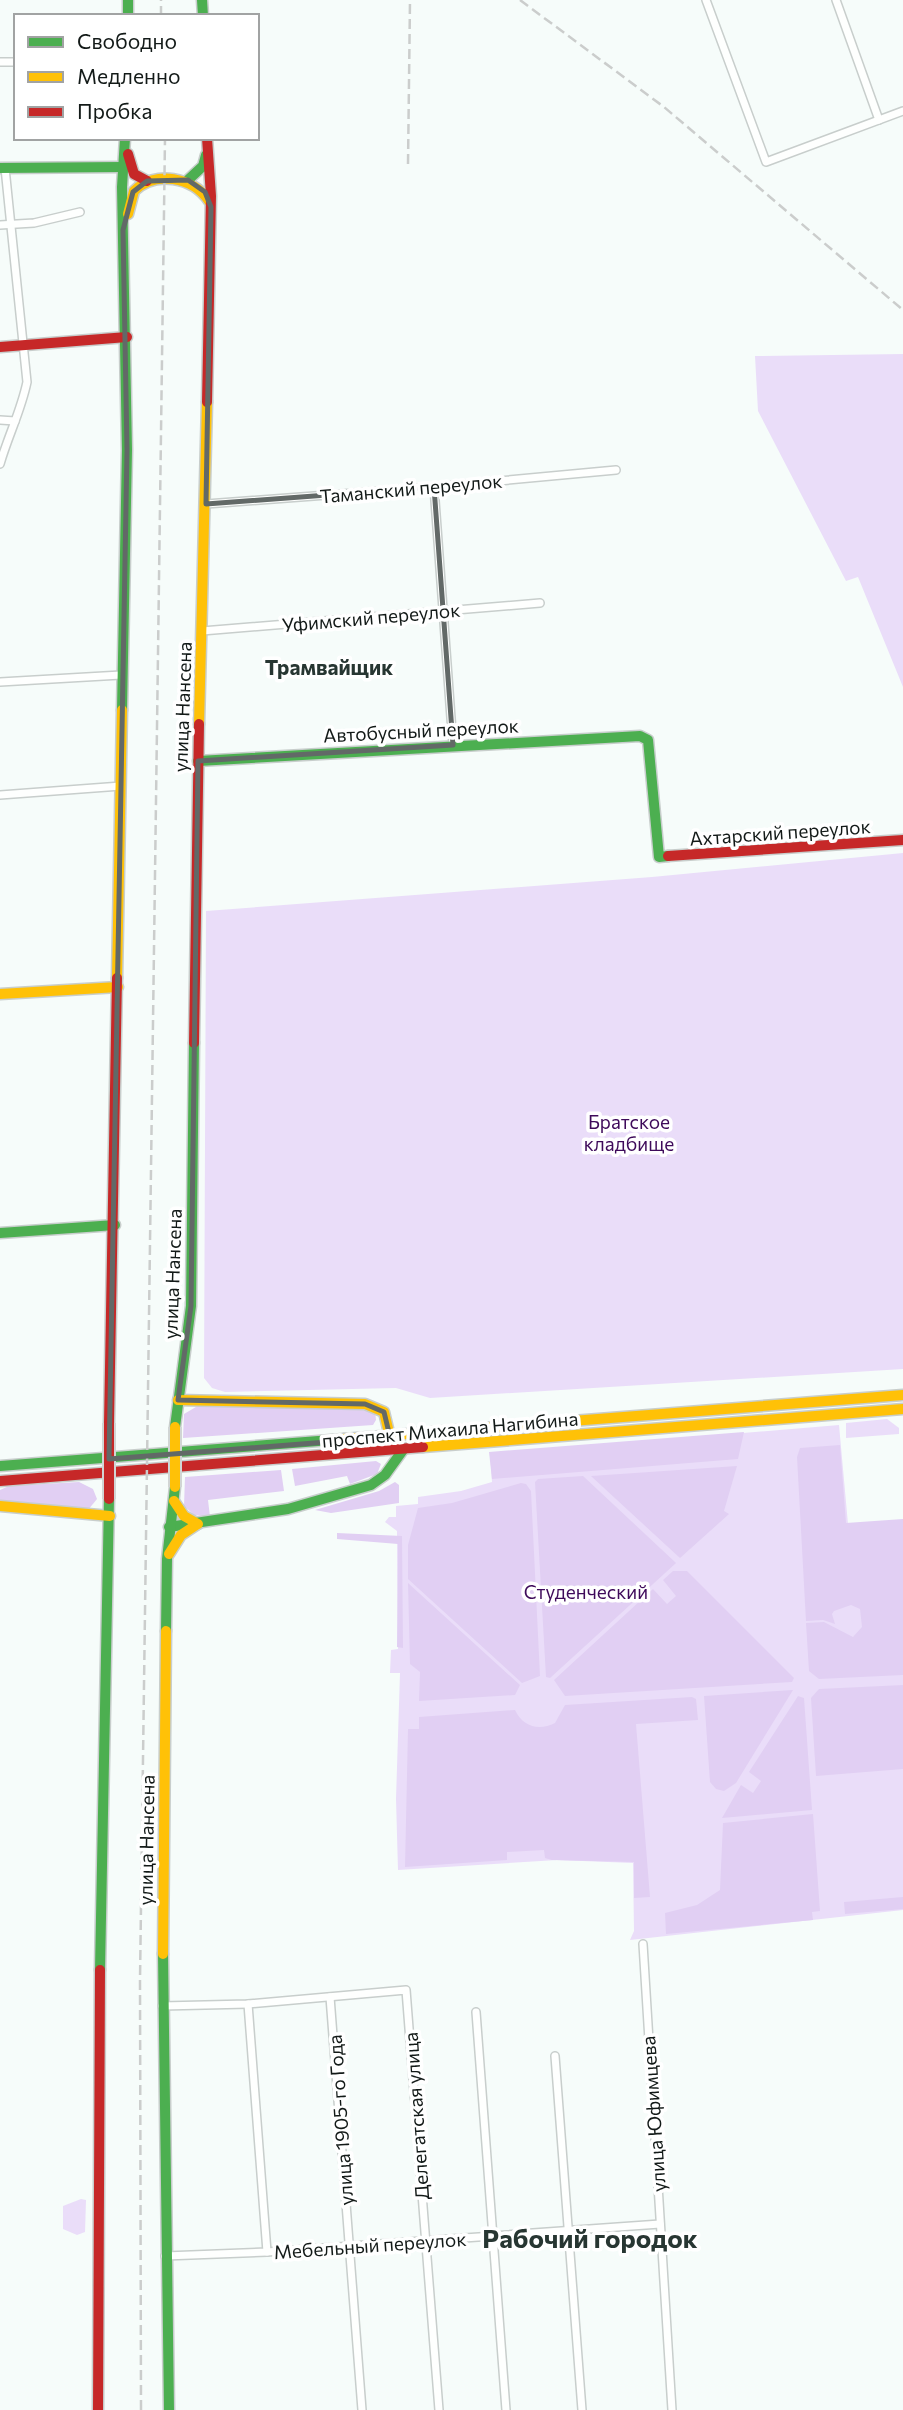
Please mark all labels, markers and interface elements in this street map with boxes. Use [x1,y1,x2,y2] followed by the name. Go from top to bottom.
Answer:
[14,14,259,140] legend
[77,28,177,53] text: Свободно
[77,63,181,88] text: Медленно
[77,98,152,123] text: Пробка
[319,469,503,507] street label: Таманский переулок
[281,598,461,636] street label: Уфимский переулок
[168,641,196,773] street label: улица Нансена
[265,654,393,679] district label: Трамвайщик
[323,713,519,747] street label: Автобусный переулок
[689,814,871,850] street label: Ахтарский переулок
[584,1110,674,1155] park label: Братское кладбище
[158,1208,186,1340] street label: улица Нансена
[321,1406,579,1452] street label: проспект Михаила Нагибина
[524,1580,648,1603] park label: Студенческий
[133,1774,159,1906] street label: улица Нансена
[399,2031,433,2201] street label: Делегатская улица
[323,2034,357,2206] street label: улица 1905-го Года
[636,2035,670,2193] street label: улица Юфимцева
[482,2222,698,2253] district label: Рабочий городок
[273,2227,467,2263] street label: Мебельный переулок

